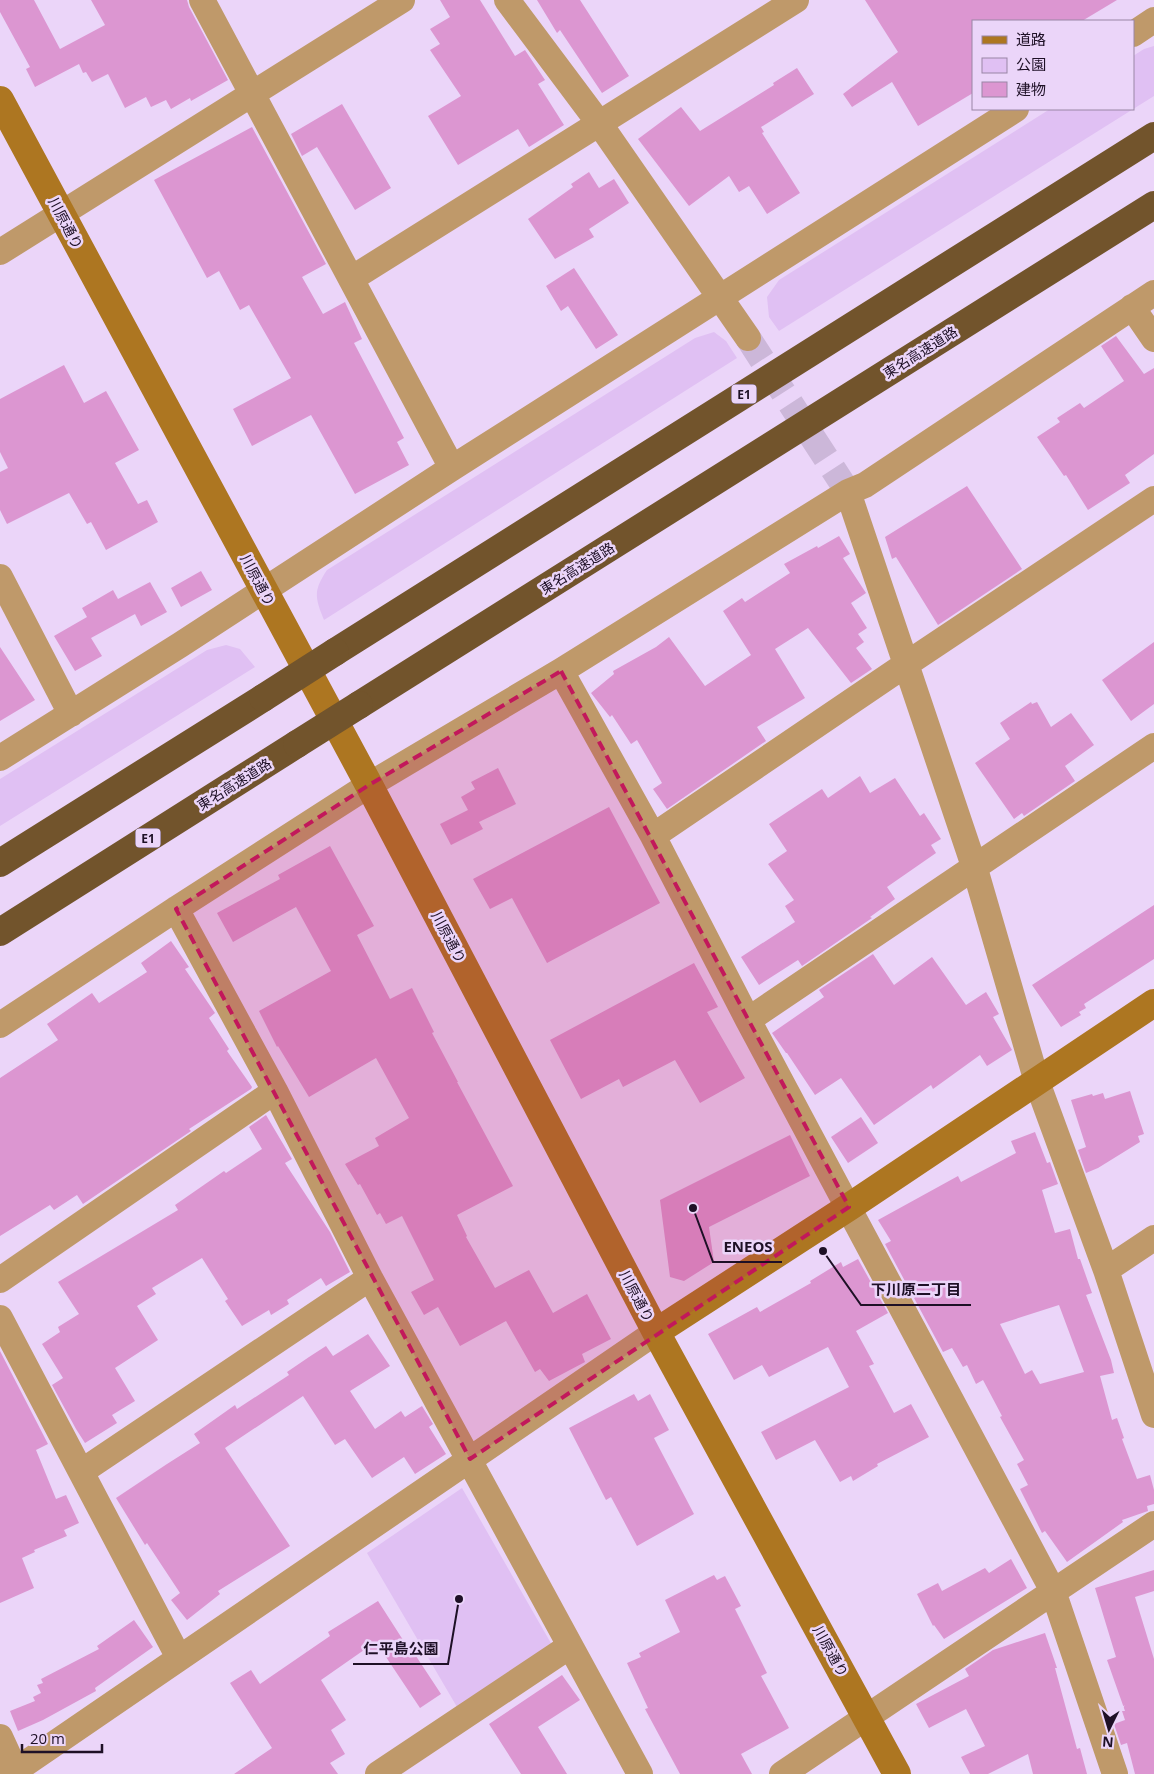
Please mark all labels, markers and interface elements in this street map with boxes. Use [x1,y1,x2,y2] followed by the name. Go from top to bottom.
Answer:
[972,20,1134,110] legend
[1016,29,1046,49] text: 道路
[1016,54,1046,74] text: 公園
[1016,79,1046,99] text: 建物
[44,194,88,252] street label: 川原通り
[879,322,961,382] street label: 東名高速道路
[732,384,756,404] road number: E1
[536,538,618,598] street label: 東名高速道路
[236,551,280,609] street label: 川原通り
[193,754,275,814] street label: 東名高速道路
[136,828,160,848] road number: E1
[427,908,471,966] street label: 川原通り
[713,1232,782,1262] callout: ENEOS
[723,1236,773,1256] text: ENEOS
[615,1267,659,1325] street label: 川原通り
[861,1275,971,1305] callout: 下川原二丁目
[871,1279,961,1299] text: 下川原二丁目
[809,1622,853,1680] street label: 川原通り
[353,1634,448,1664] callout: 仁平島公園
[363,1638,439,1658] text: 仁平島公園
[1084,1704,1134,1754] north arrow
[22,1722,102,1754] scale bar
[30,1728,65,1748] text: 20 m
[1101,1732,1114,1752] text: N

